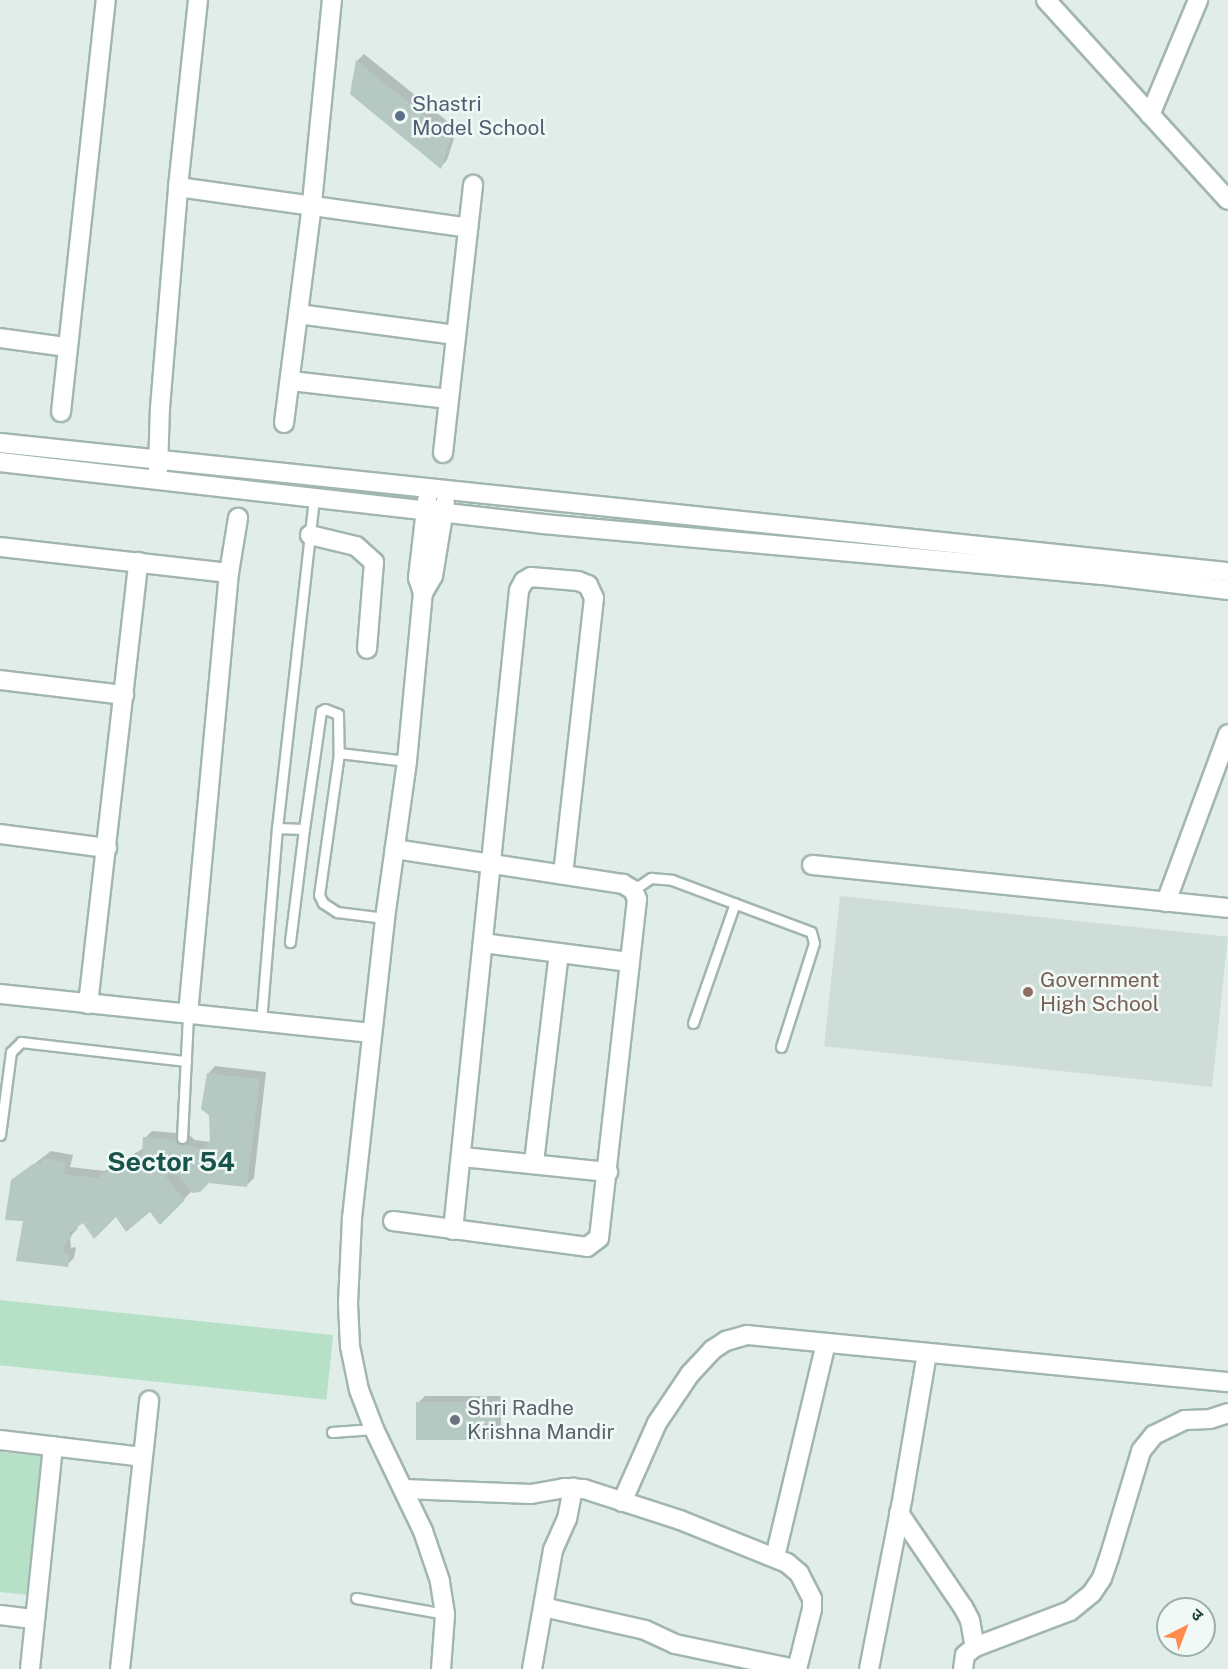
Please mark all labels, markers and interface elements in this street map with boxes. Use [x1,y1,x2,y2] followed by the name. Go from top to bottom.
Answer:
[412,91,546,141] place label: Shastri Model School
[393,109,407,123] marker: Shastri Model School
[1040,967,1160,1017] place label: Government High School
[1021,985,1035,999] marker: Government High School
[107,1146,235,1178] district label: Sector 54
[467,1395,615,1445] place label: Shri Radhe Krishna Mandir
[448,1413,462,1427] marker: Shri Radhe Krishna Mandir
[1156,1597,1216,1657] north arrow
[1187,1605,1207,1625] text: उ

